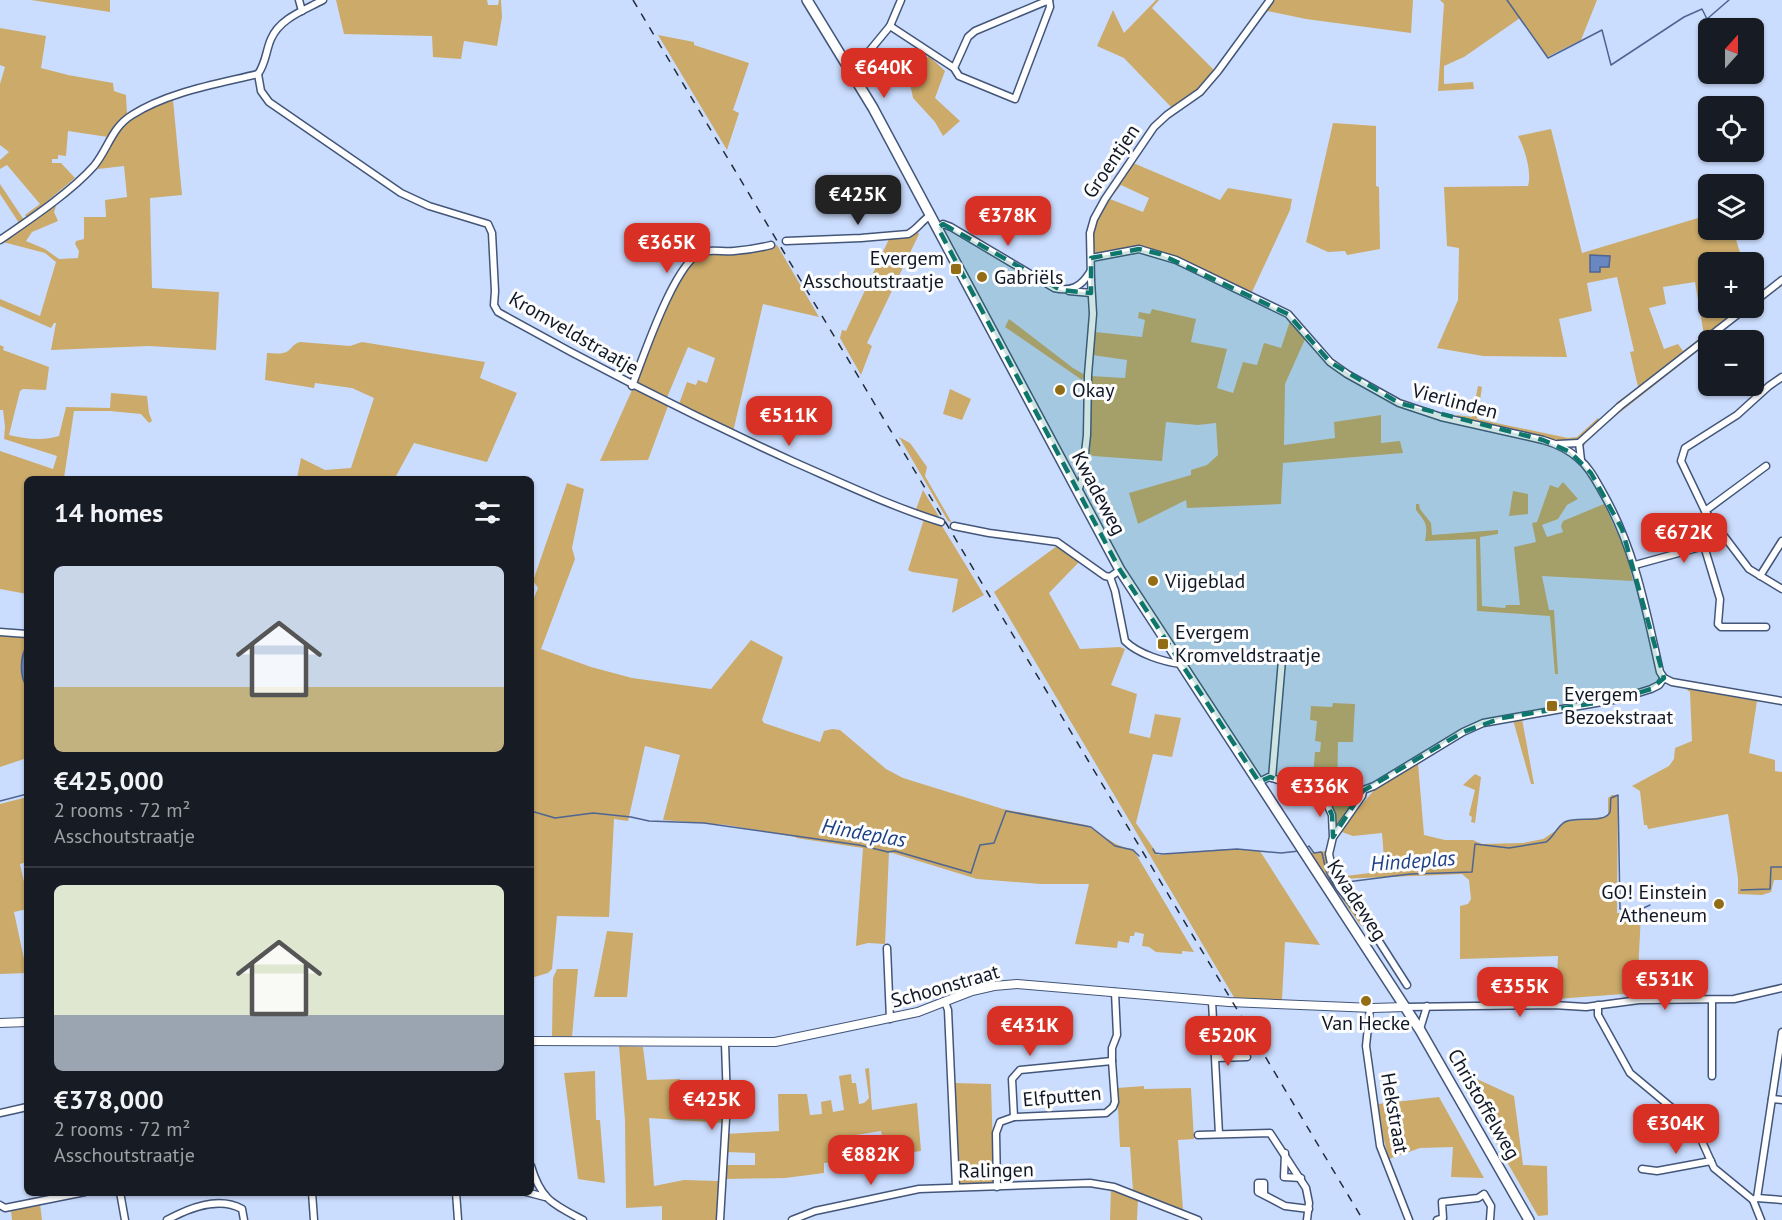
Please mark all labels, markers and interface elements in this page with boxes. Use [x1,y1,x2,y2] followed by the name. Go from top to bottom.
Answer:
[1698,18,1764,84] north arrow
[1698,18,1764,396] map controls
[842,48,926,99] pin: €640K
[855,54,913,80] text: €640K
[1698,96,1764,162] button: locate
[1077,119,1145,203] street label: Groentjen
[1698,174,1764,240] button: layers
[816,175,900,226] pin: €425K
[829,181,887,207] text: €425K
[966,196,1050,247] pin: €378K
[979,202,1037,228] text: €378K
[625,223,709,274] pin: €365K
[638,229,696,255] text: €365K
[803,245,944,294] place label: Evergem Asschoutstraatje
[1698,252,1764,318] button: +
[949,262,963,276] marker: Evergem Asschoutstraatje
[994,264,1064,290] place label: Gabriëls
[975,270,989,284] marker: Gabriëls
[504,285,644,381] street label: Kromveldstraatje
[1698,330,1764,396] button: −
[1072,377,1115,403] place label: Okay
[1408,377,1501,425] street label: Vierlinden
[1053,383,1067,397] marker: Okay
[747,396,831,447] pin: €511K
[760,402,818,428] text: €511K
[1066,446,1132,540] street label: Kwadeweg
[54,496,163,529] text: 14 homes
[471,496,504,529] icon: filters
[1642,513,1726,564] pin: €672K
[1655,519,1713,545] text: €672K
[1164,568,1245,594] place label: Vijgeblad
[1146,574,1160,588] marker: Vijgeblad
[225,605,333,713] icon: home
[1175,619,1321,668] place label: Evergem Kromveldstraatje
[1156,637,1170,651] marker: Evergem Kromveldstraatje
[1564,681,1674,730] place label: Evergem Bezoekstraat
[1545,699,1559,713] marker: Evergem Bezoekstraat
[54,764,164,797] text: €425,000
[1278,767,1362,818] pin: €336K
[1291,773,1349,799] text: €336K
[54,797,190,823] text: 2 rooms · 72 m²
[820,812,909,853] water label: Hindeplas
[54,823,195,849] text: Asschoutstraatje
[1370,844,1457,877] water label: Hindeplas
[1321,855,1393,945] street label: Kwadeweg
[1601,879,1707,928] place label: GO! Einstein Atheneum
[1712,897,1726,911] marker: GO! Einstein Atheneum
[225,924,333,1032] icon: home
[888,958,1002,1014] street label: Schoonstraat
[1623,960,1707,1011] pin: €531K
[1636,966,1694,992] text: €531K
[1478,967,1562,1018] pin: €355K
[1491,973,1549,999] text: €355K
[1359,994,1373,1008] marker: Van Hecke
[988,1006,1072,1057] pin: €431K
[1321,1010,1410,1036] place label: Van Hecke
[1001,1012,1059,1038] text: €431K
[1186,1016,1270,1067] pin: €520K
[1199,1022,1257,1048] text: €520K
[1442,1044,1526,1164] street label: Christoffelweg
[1375,1070,1415,1156] street label: Hekstraat
[670,1080,754,1131] pin: €425K
[1022,1080,1102,1112] street label: Elfputten
[54,1083,164,1116] text: €378,000
[683,1086,741,1112] text: €425K
[1634,1104,1718,1155] pin: €304K
[1647,1110,1705,1136] text: €304K
[54,1116,190,1142] text: 2 rooms · 72 m²
[829,1135,913,1186] pin: €882K
[842,1141,900,1167] text: €882K
[54,1142,195,1168] text: Asschoutstraatje
[958,1156,1034,1184] street label: Ralingen

